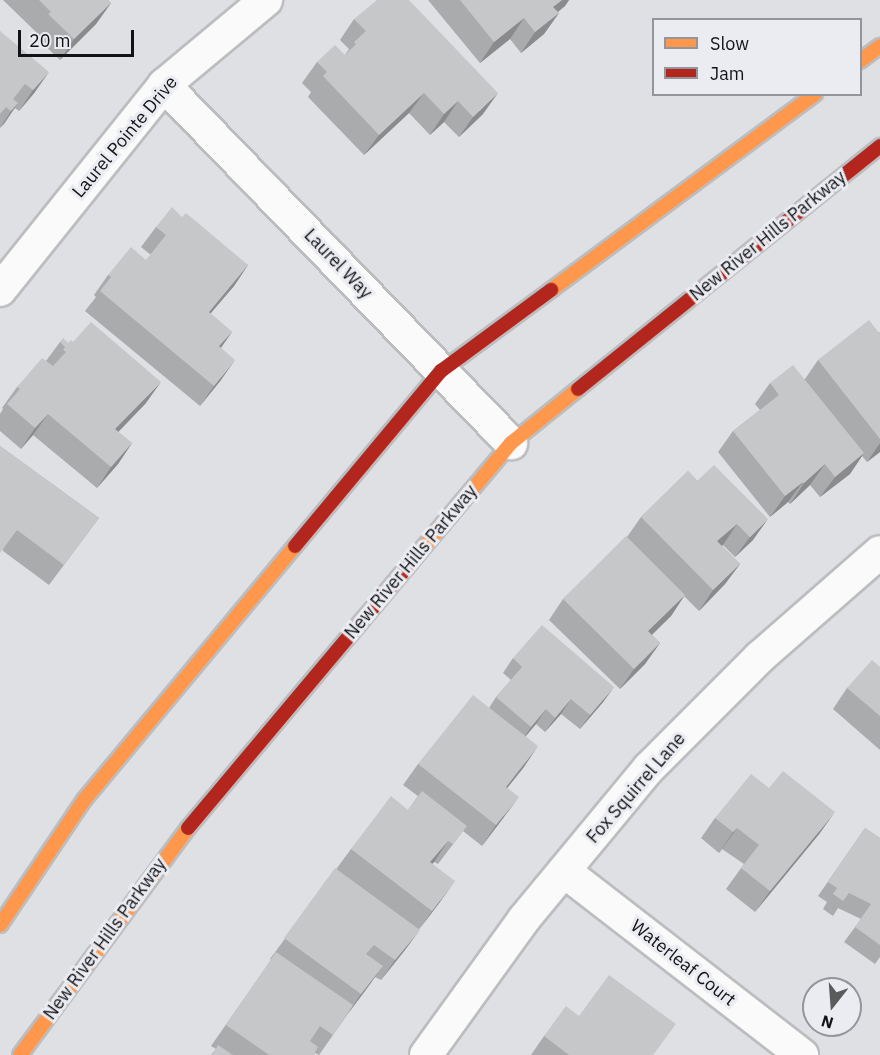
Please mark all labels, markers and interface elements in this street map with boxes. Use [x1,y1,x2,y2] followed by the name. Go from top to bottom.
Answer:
[21,18,136,56] scale bar
[652,18,862,96] legend
[29,29,71,52] text: 20 m
[710,32,749,55] text: Slow
[710,62,745,85] text: Jam
[68,72,182,202] street label: Laurel Pointe Drive
[686,166,850,306] street label: New River Hills Parkway
[299,225,377,303] street label: Laurel Way
[340,481,482,643] street label: New River Hills Parkway
[582,728,690,848] street label: Fox Squirrel Lane
[39,854,171,1024] street label: New River Hills Parkway
[626,915,740,1011] street label: Waterleaf Court
[802,977,862,1037] north arrow
[819,1011,836,1034] text: N

